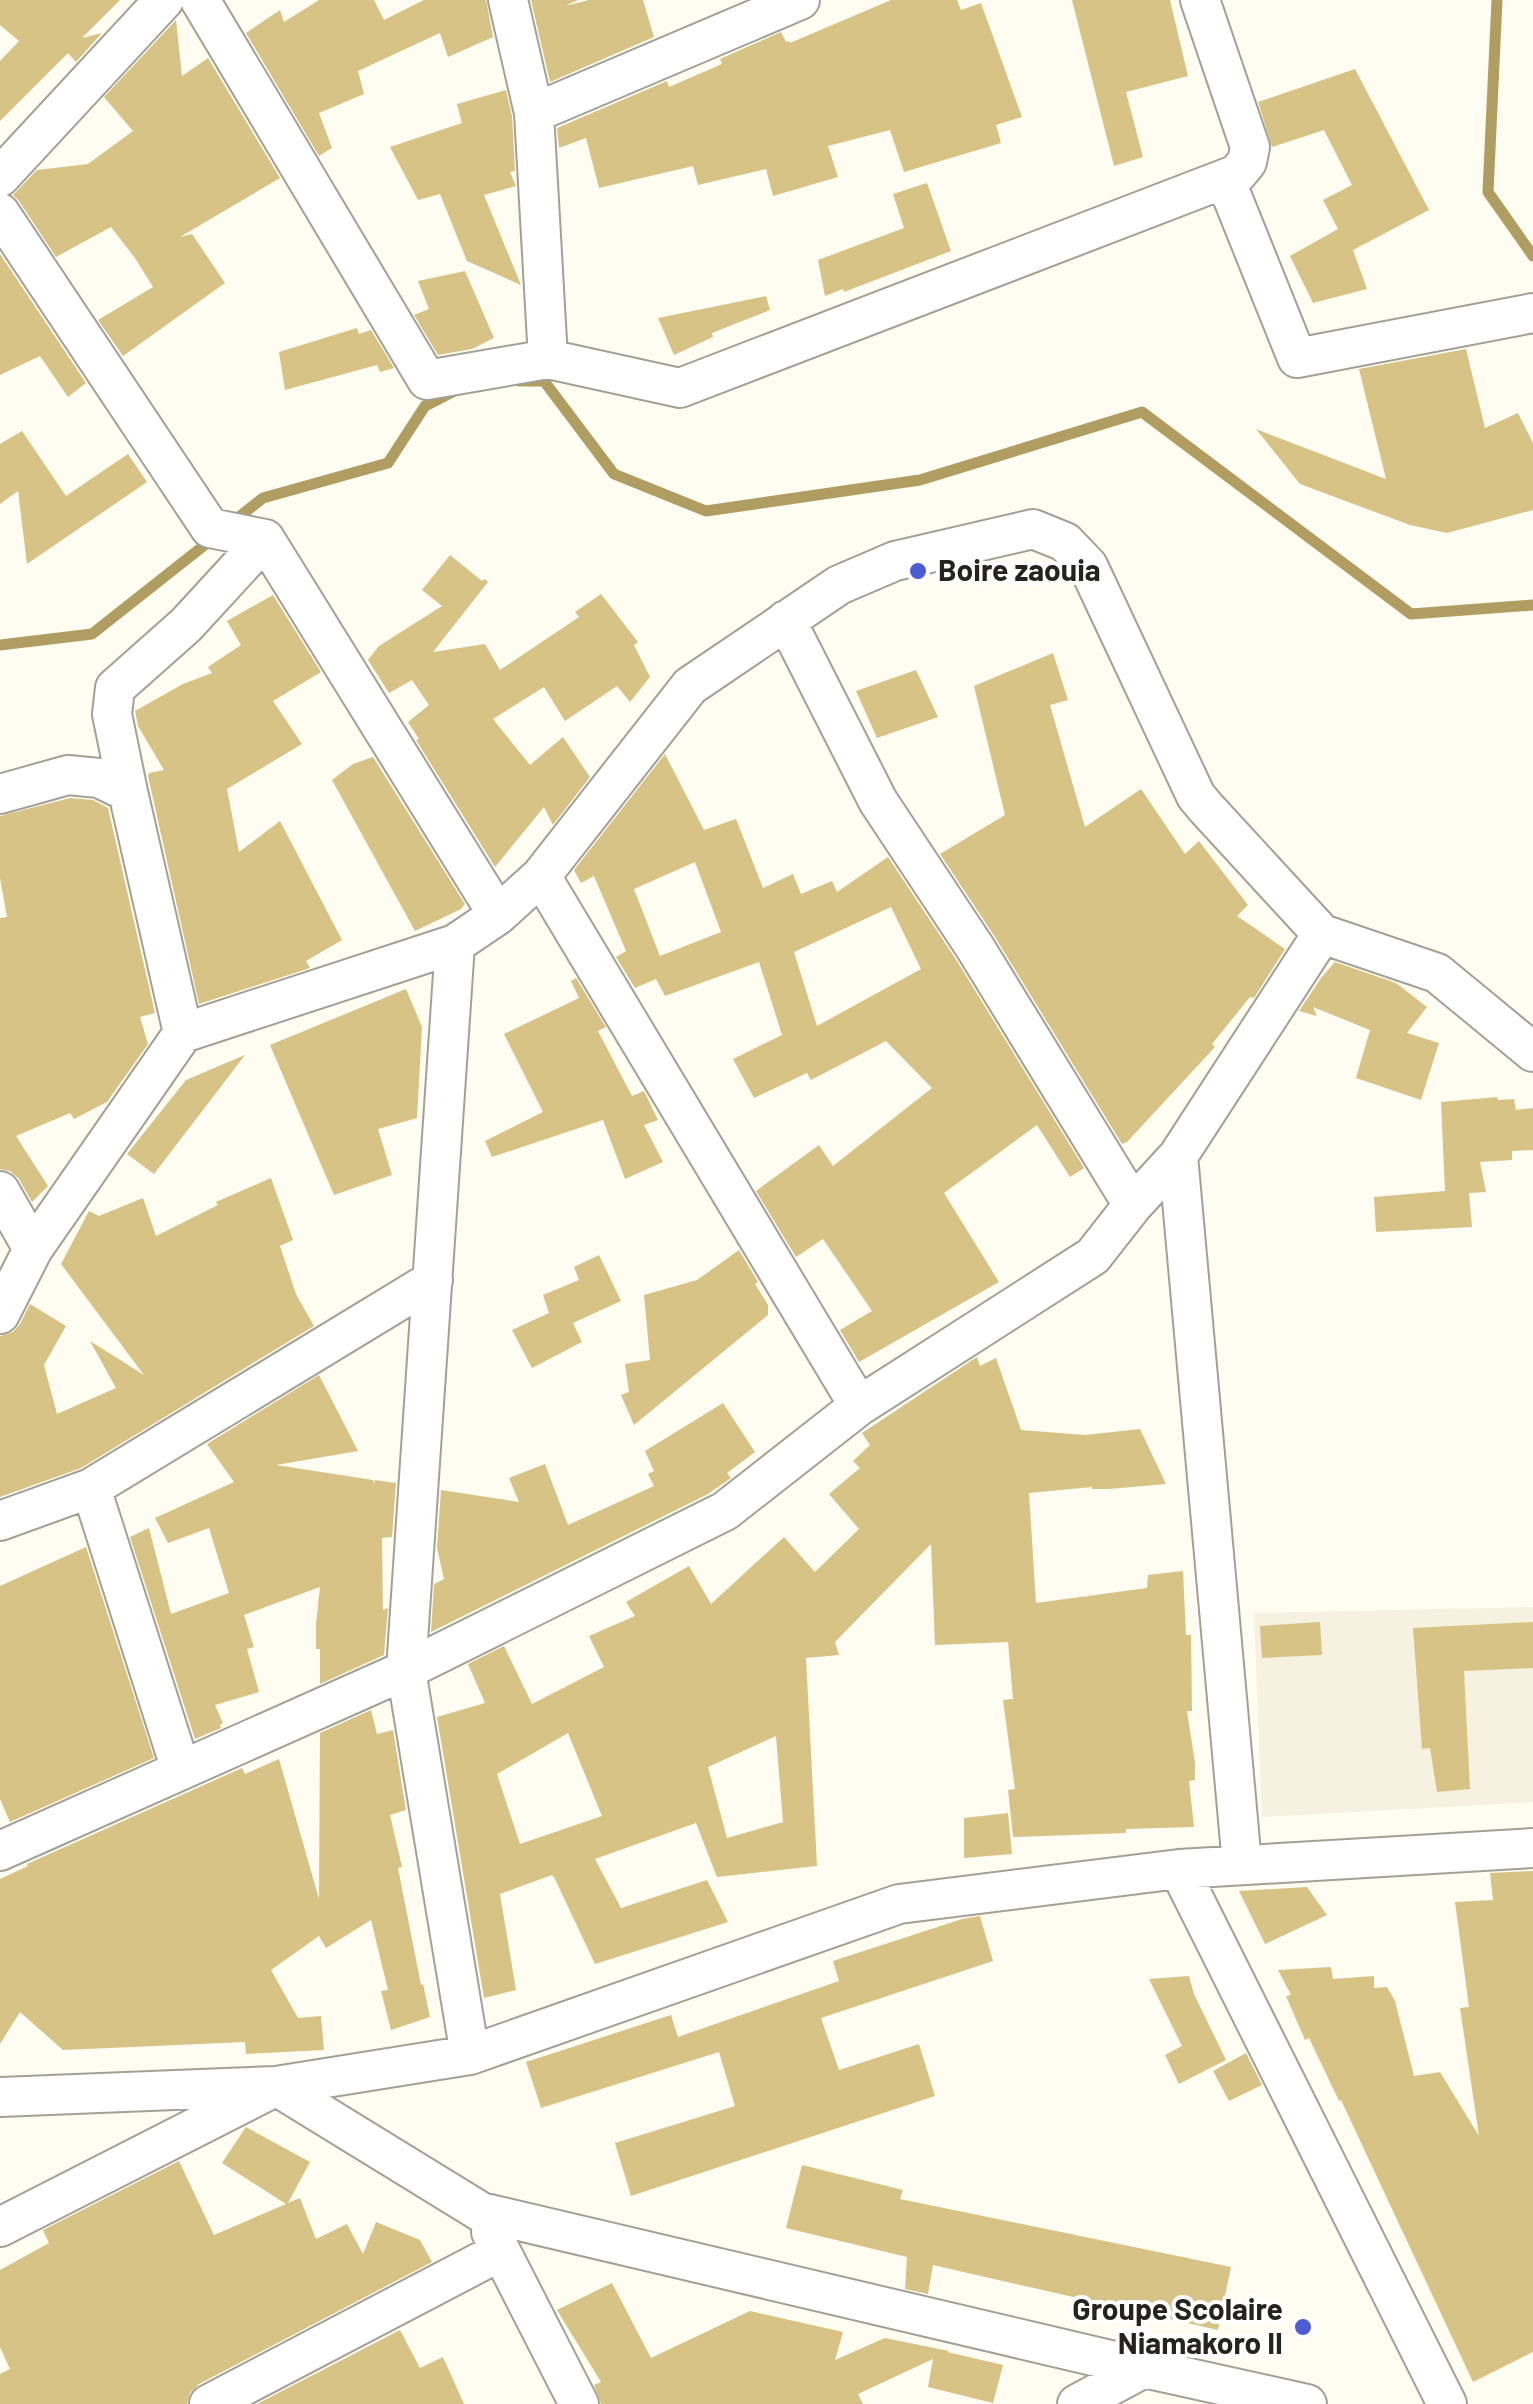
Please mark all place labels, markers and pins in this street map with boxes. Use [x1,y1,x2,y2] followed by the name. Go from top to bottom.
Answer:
[938,551,1101,587] place label: Boire zaouia
[907,560,929,582] marker: Boire zaouia
[1072,2290,1283,2360] place label: Groupe Scolaire Niamakoro II
[1292,2316,1314,2338] marker: Groupe Scolaire Niamakoro II

